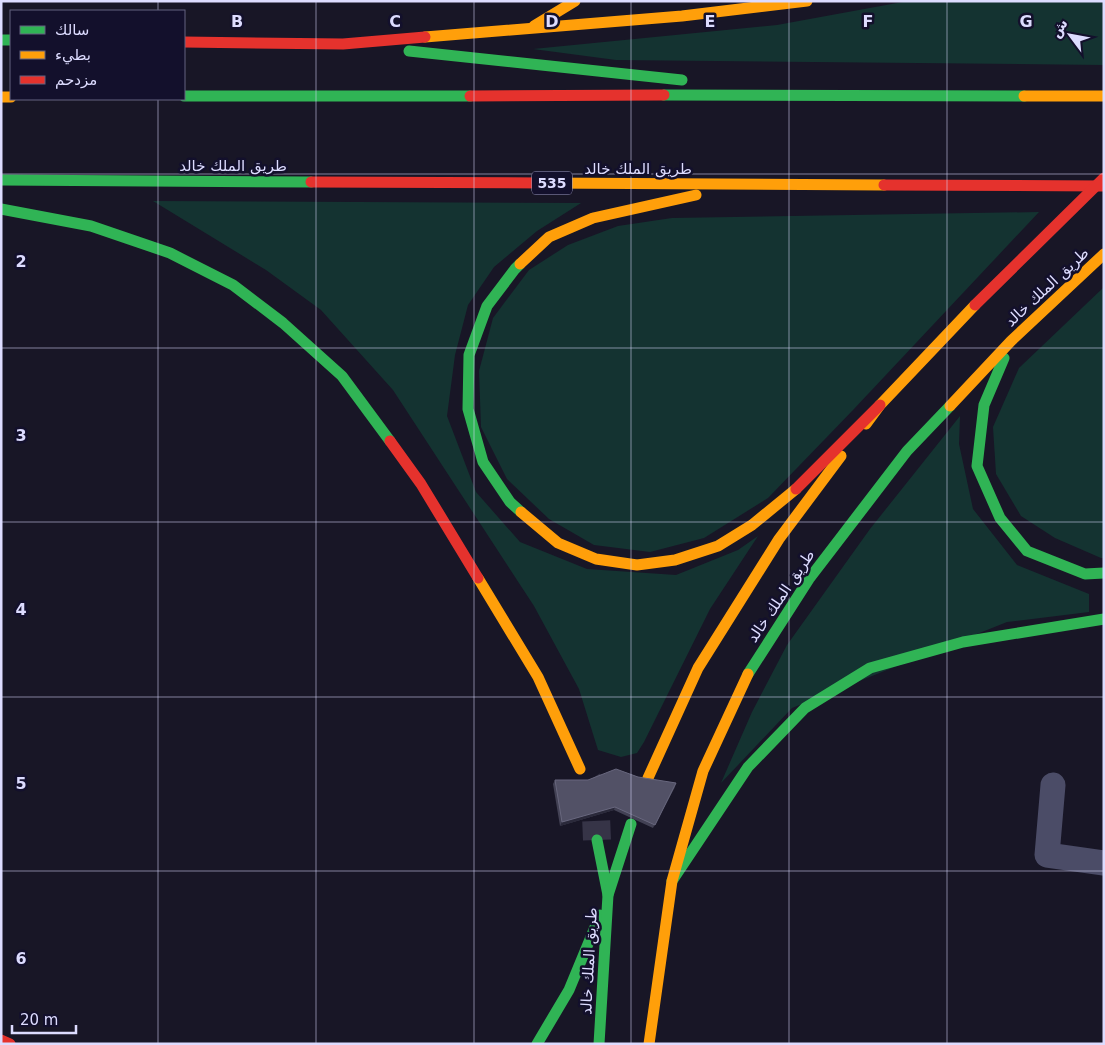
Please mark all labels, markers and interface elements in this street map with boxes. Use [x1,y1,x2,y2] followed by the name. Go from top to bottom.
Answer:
[10,10,185,100] legend
[1045,10,1095,60] north arrow
[231,12,243,31] text: B
[389,12,401,31] text: C
[545,12,559,31] text: D
[705,12,715,31] text: E
[863,12,873,31] text: F
[1019,12,1033,31] text: G
[1047,16,1071,41] text: ش
[55,21,89,39] text: سالك
[55,46,91,65] text: بطيء
[55,71,97,89] text: مزدحم
[179,157,287,175] street label: طريق الملك خالد
[584,160,692,178] street label: طريق الملك خالد
[532,172,572,194] road number: 535
[1001,244,1093,330] street label: طريق الملك خالد
[15,252,27,271] text: 2
[15,426,27,445] text: 3
[743,546,819,646] street label: طريق الملك خالد
[15,600,27,619] text: 4
[15,774,27,793] text: 5
[577,907,601,1015] street label: طريق الملك خالد
[15,949,27,968] text: 6
[12,1002,76,1034] scale bar
[20,1011,58,1029] text: 20 m

